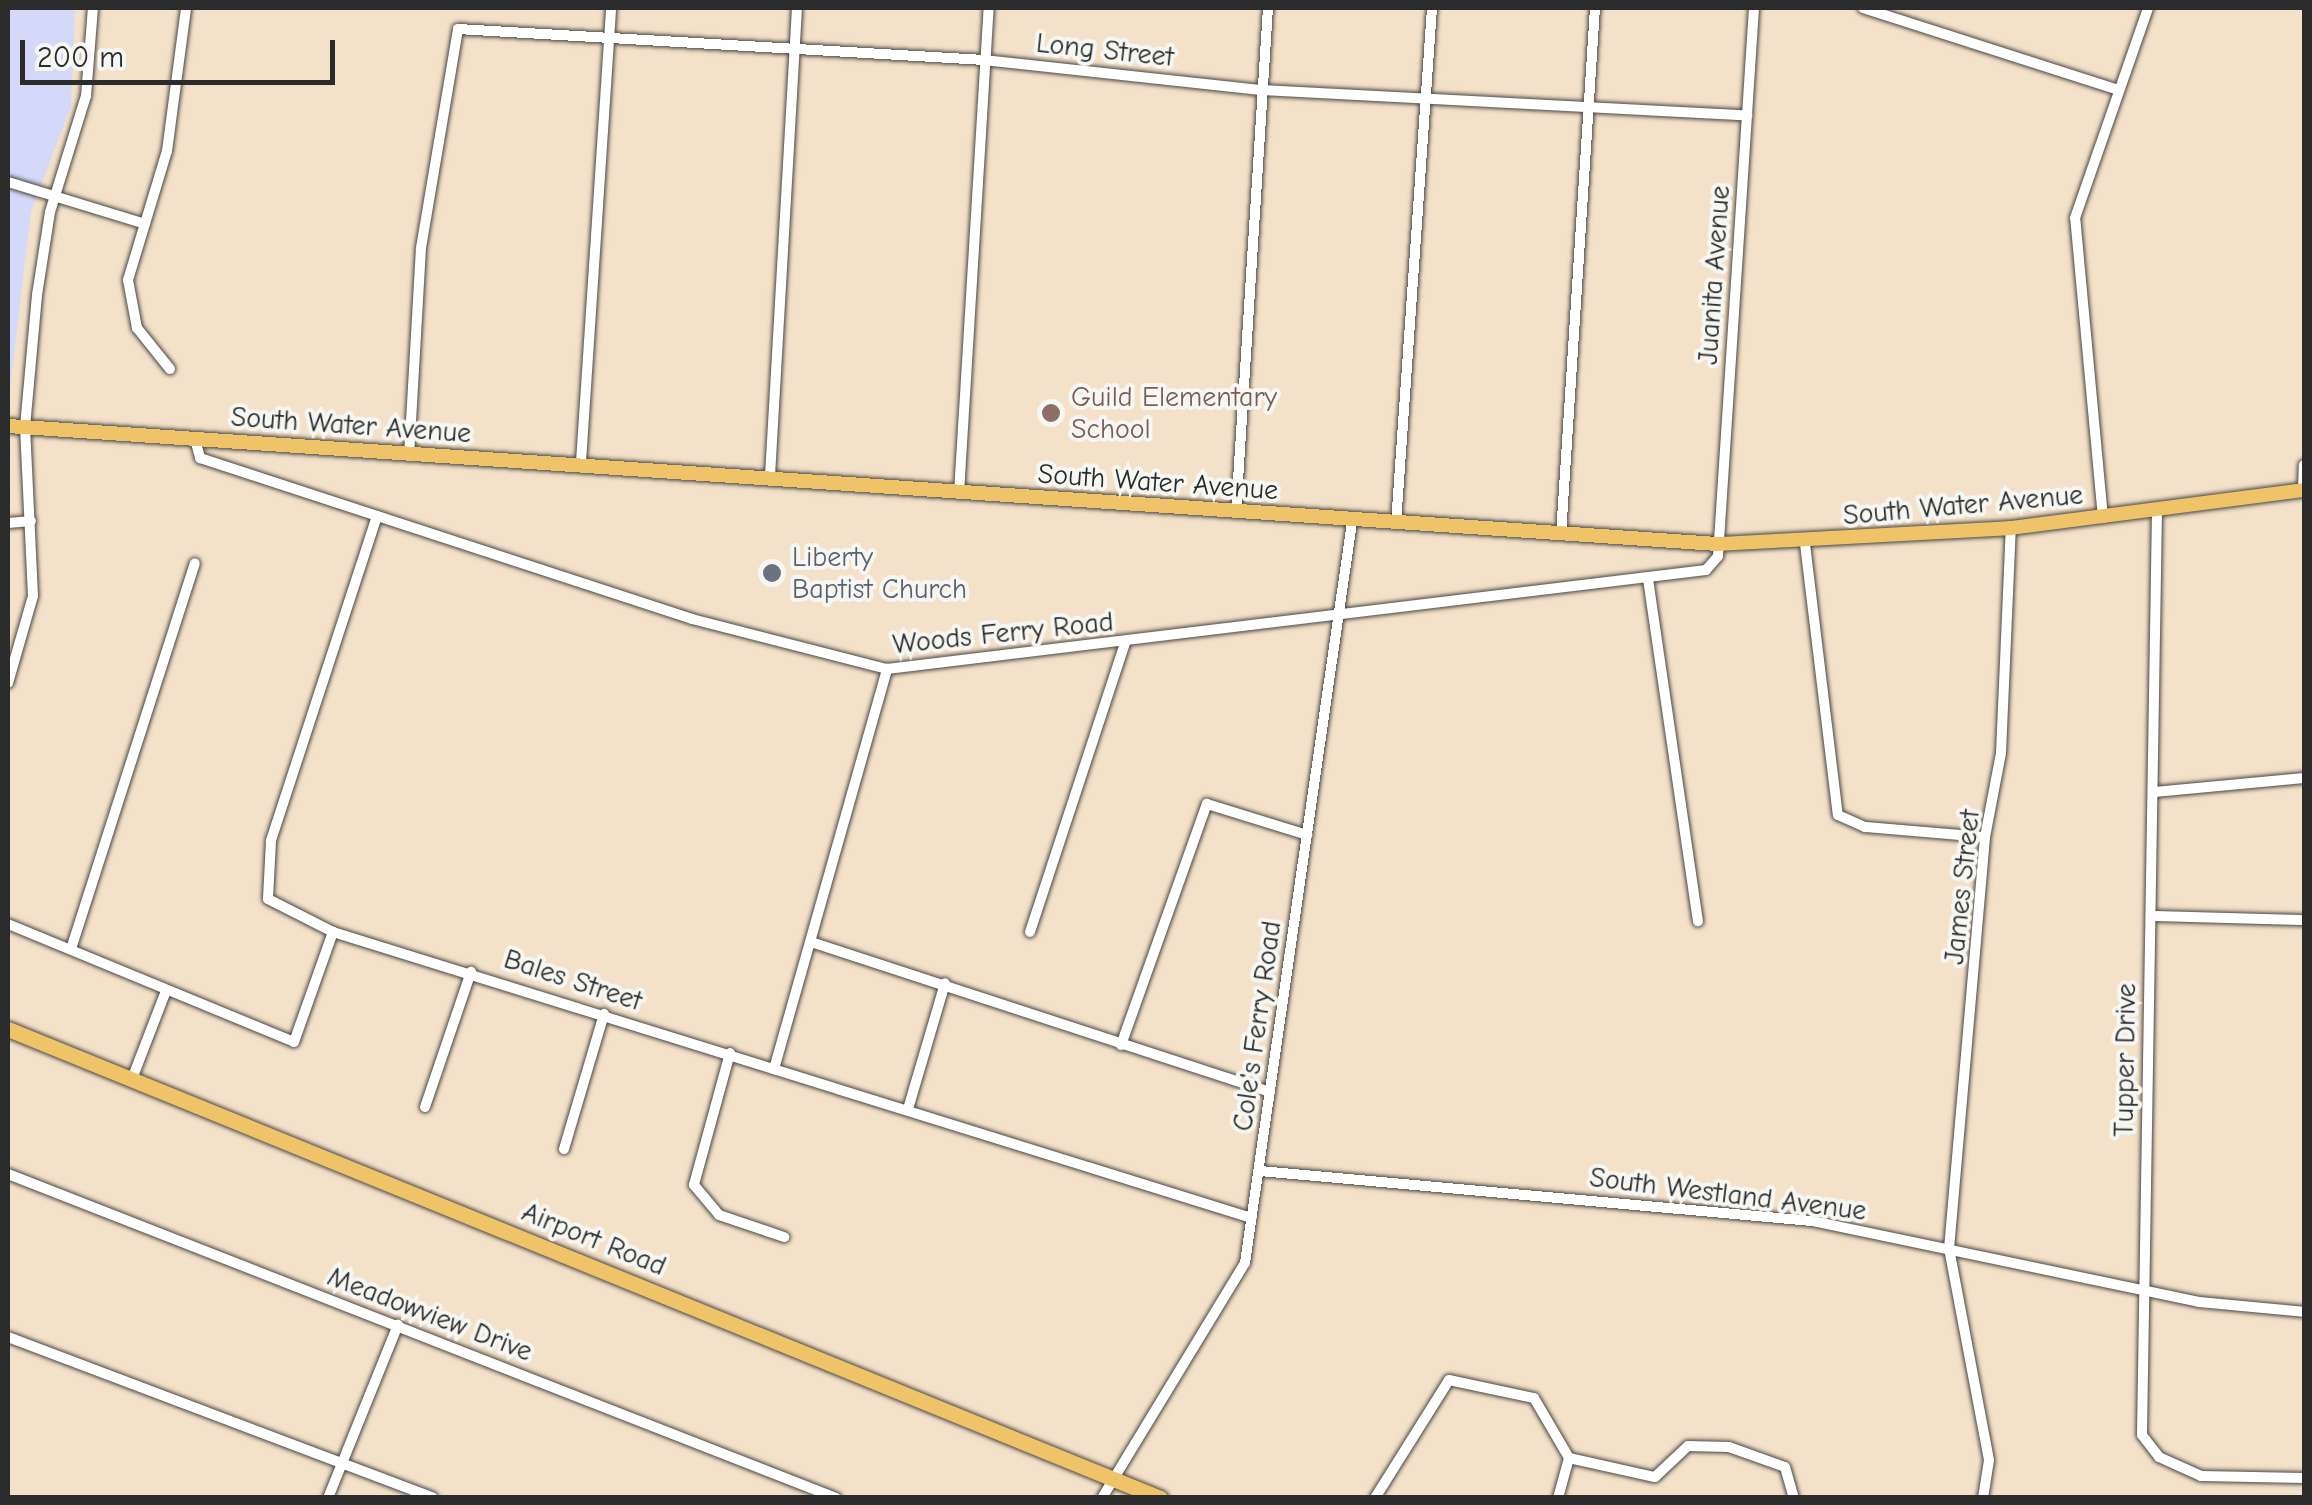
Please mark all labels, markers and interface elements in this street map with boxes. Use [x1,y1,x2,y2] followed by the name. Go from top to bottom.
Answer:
[25,20,340,82] scale bar
[1035,26,1175,74] street label: Long Street
[37,40,124,75] text: 200 m
[1691,184,1737,366] street label: Juanita Avenue
[1071,380,1277,446] place label: Guild Elementary School
[230,400,472,450] street label: South Water Avenue
[1040,402,1062,424] marker: Guild Elementary School
[1037,457,1279,507] street label: South Water Avenue
[1842,478,2084,532] street label: South Water Avenue
[792,540,967,606] place label: Liberty Baptist Church
[761,562,783,584] marker: Liberty Baptist Church
[891,605,1115,661] street label: Woods Ferry Road
[1937,808,1987,966] street label: James Street
[1226,919,1288,1133] street label: Cole's Ferry Road
[500,942,646,1018] street label: Bales Street
[2107,983,2143,1137] street label: Tupper Drive
[1588,1160,1868,1228] street label: South Westland Avenue
[517,1195,671,1283] street label: Airport Road
[323,1260,537,1368] street label: Meadowview Drive

